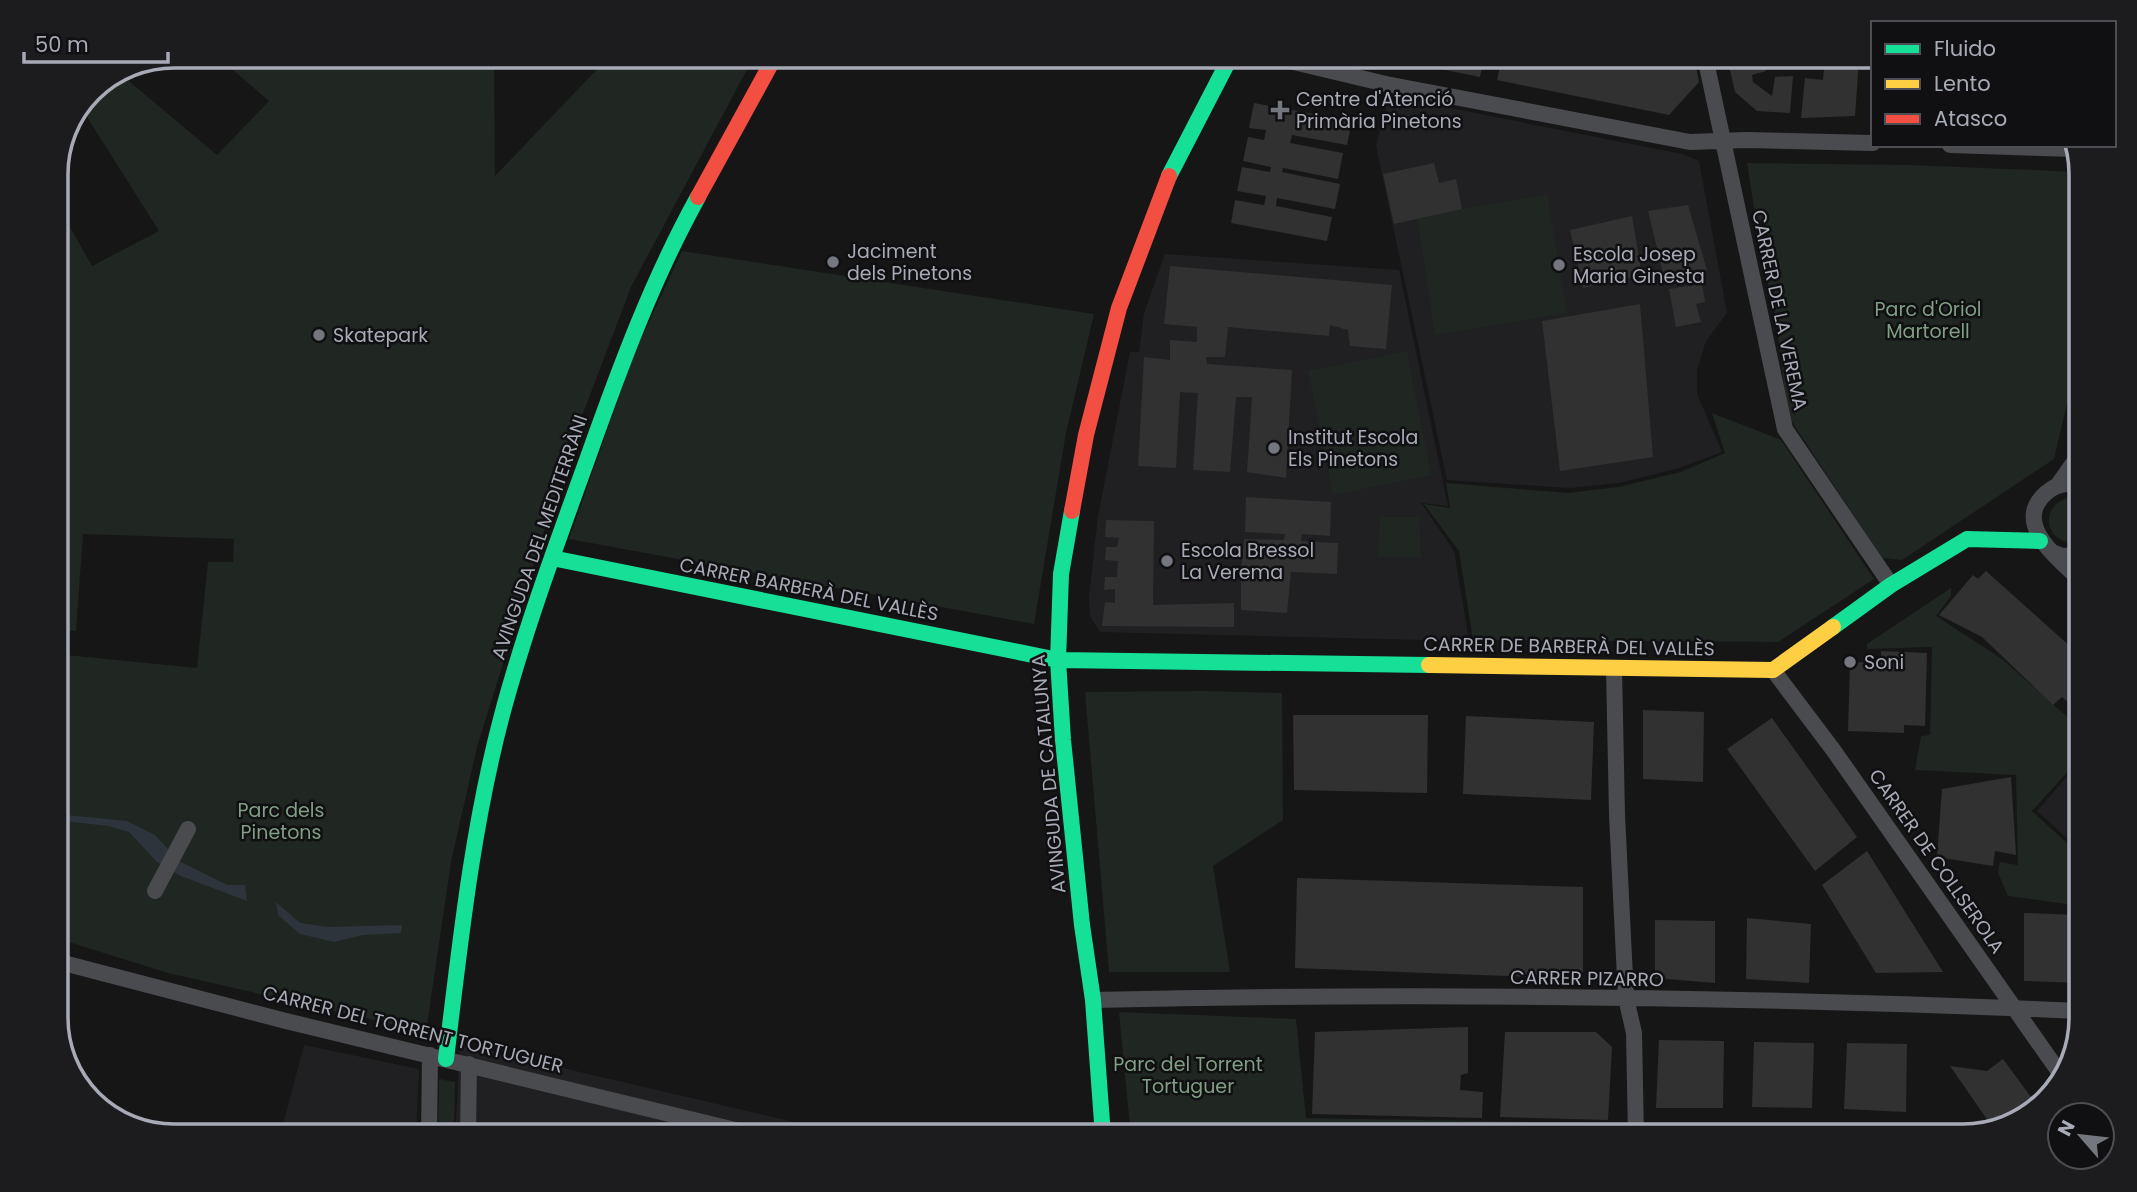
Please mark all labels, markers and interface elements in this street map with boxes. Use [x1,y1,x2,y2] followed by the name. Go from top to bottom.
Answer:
[24,21,168,65] scale bar
[1871,21,2116,147] legend
[35,30,89,59] text: 50 m
[1934,34,1996,63] text: Fluido
[1934,69,1991,98] text: Lento
[1296,86,1462,135] place label: Centre d'Atenció Primària Pinetons
[1270,100,1290,120] marker: Centre d'Atenció Primària Pinetons
[1934,104,2007,133] text: Atasco
[1745,207,1814,413] street label: CARRER DE LA VEREMA
[847,238,972,287] place label: Jaciment dels Pinetons
[1573,241,1705,290] place label: Escola Josep Maria Ginesta
[825,254,841,270] marker: Jaciment dels Pinetons
[1551,257,1567,273] marker: Escola Josep Maria Ginesta
[1875,296,1981,345] park label: Parc d'Oriol Martorell
[333,322,428,349] place label: Skatepark
[311,327,327,343] marker: Skatepark
[485,411,594,663] street label: AVINGUDA DEL MEDITERRÀNI
[1288,424,1418,473] place label: Institut Escola Els Pinetons
[1266,440,1282,456] marker: Institut Escola Els Pinetons
[1181,537,1314,586] place label: Escola Bressol La Verema
[677,551,941,628] street label: CARRER BARBERÀ DEL VALLÈS
[1159,553,1175,569] marker: Escola Bressol La Verema
[1423,630,1715,663] street label: CARRER DE BARBERÀ DEL VALLÈS
[1864,649,1904,676] place label: Soni
[1025,653,1072,895] street label: AVINGUDA DE CATALUNYA
[1842,654,1858,670] marker: Soni
[1863,764,2011,959] street label: CARRER DE COLLSEROLA
[238,797,324,846] park label: Parc dels Pinetons
[1510,964,1664,993] street label: CARRER PIZARRO
[260,979,566,1080] street label: CARRER DEL TORRENT TORTUGUER
[1113,1051,1263,1100] park label: Parc del Torrent Tortuguer
[2046,1101,2116,1171] north arrow
[2051,1116,2082,1141] text: N

